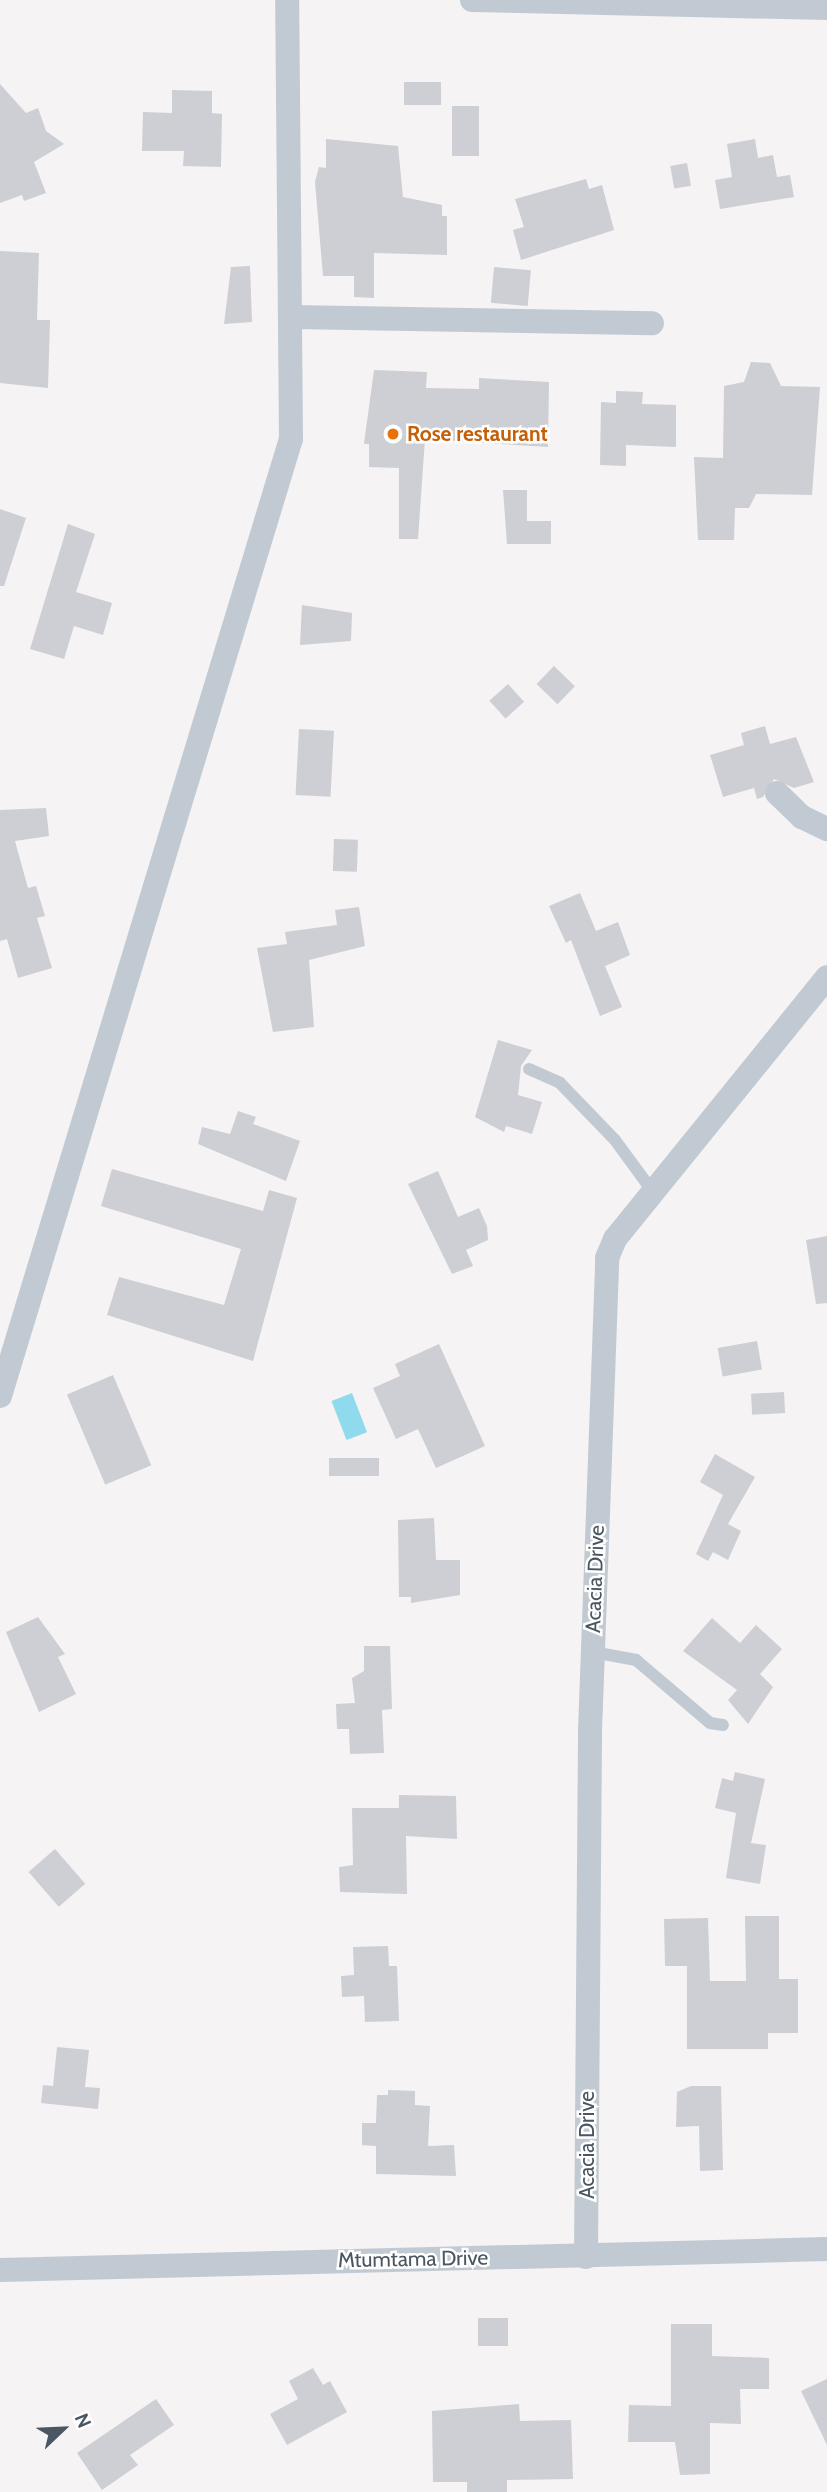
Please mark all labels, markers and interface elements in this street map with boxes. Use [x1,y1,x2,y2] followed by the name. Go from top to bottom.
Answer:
[407,421,548,447] place label: Rose restaurant
[385,426,401,442] marker: Rose restaurant
[581,1524,609,1634] street label: Acacia Drive
[574,2091,600,2199] street label: Acacia Drive
[338,2245,488,2273] street label: Mtumtama Drive
[28,2394,98,2464] north arrow
[70,2410,96,2431] text: N

